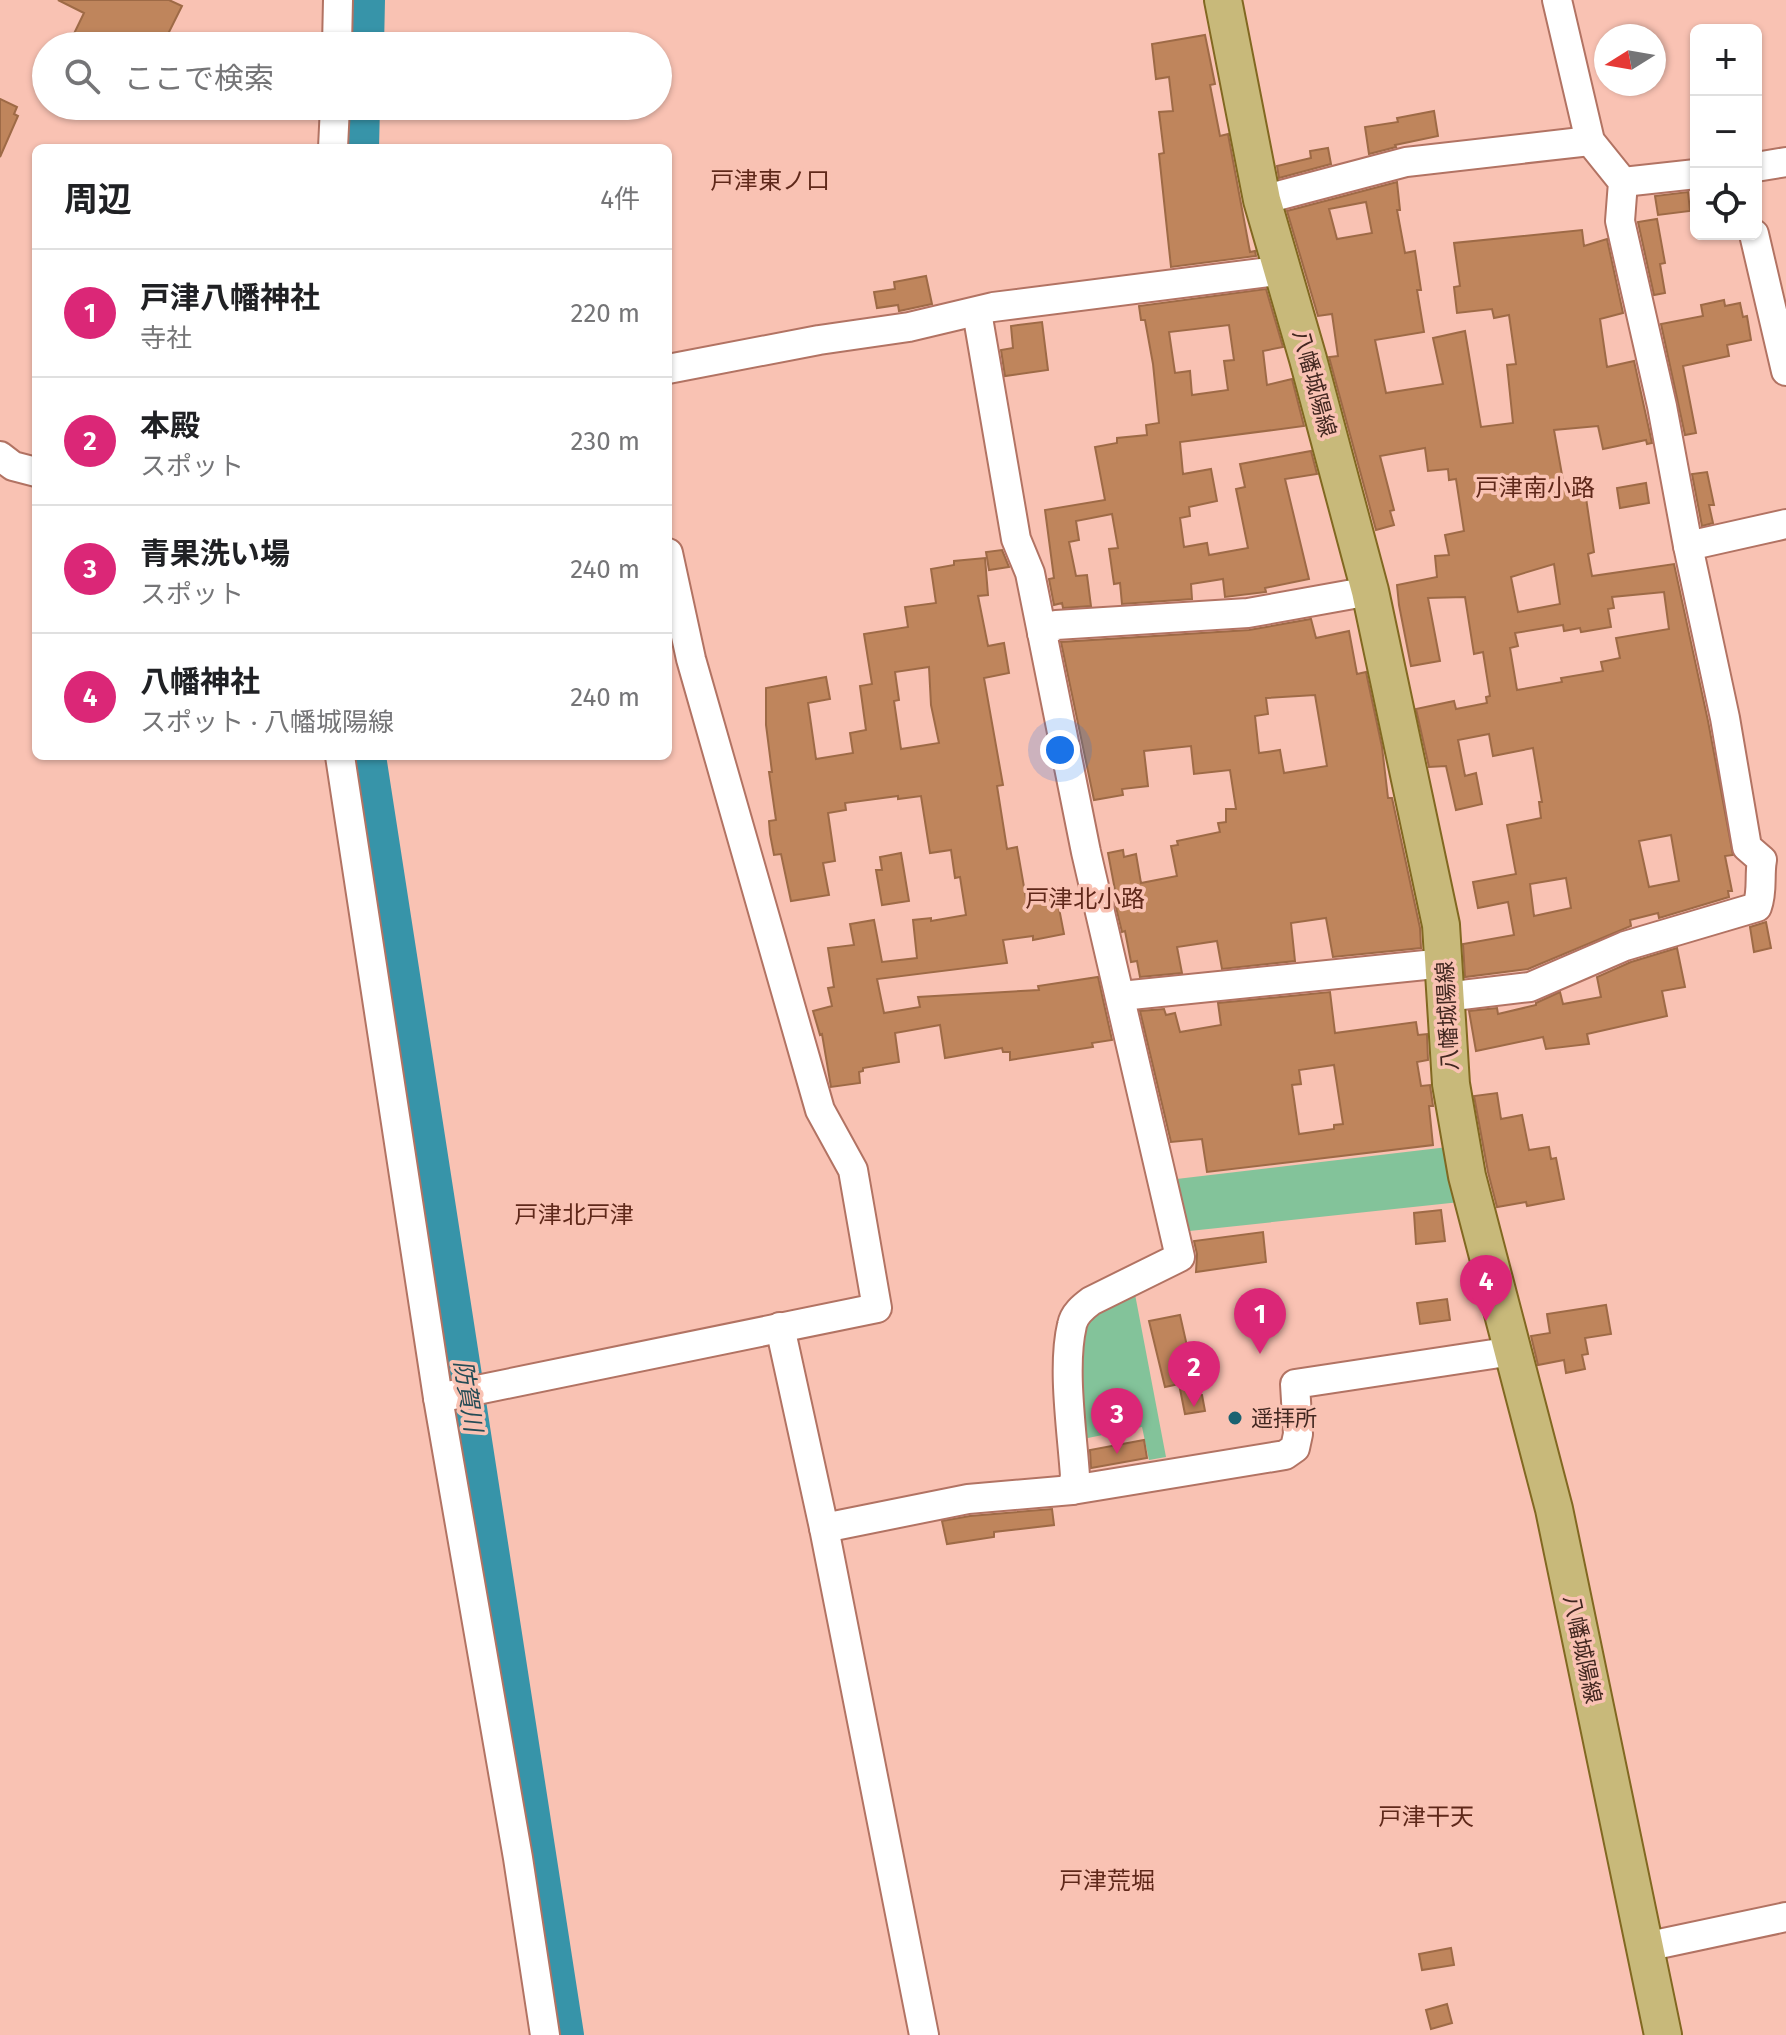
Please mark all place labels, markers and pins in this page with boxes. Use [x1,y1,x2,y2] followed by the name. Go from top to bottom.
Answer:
[1460,1255,1512,1321] pin: 4
[1234,1288,1286,1354] pin: 1
[1168,1341,1220,1407] pin: 2
[1091,1388,1143,1454] pin: 3
[1251,1405,1317,1432] place label: 遥拝所
[1226,1409,1244,1427] marker: 遥拝所

